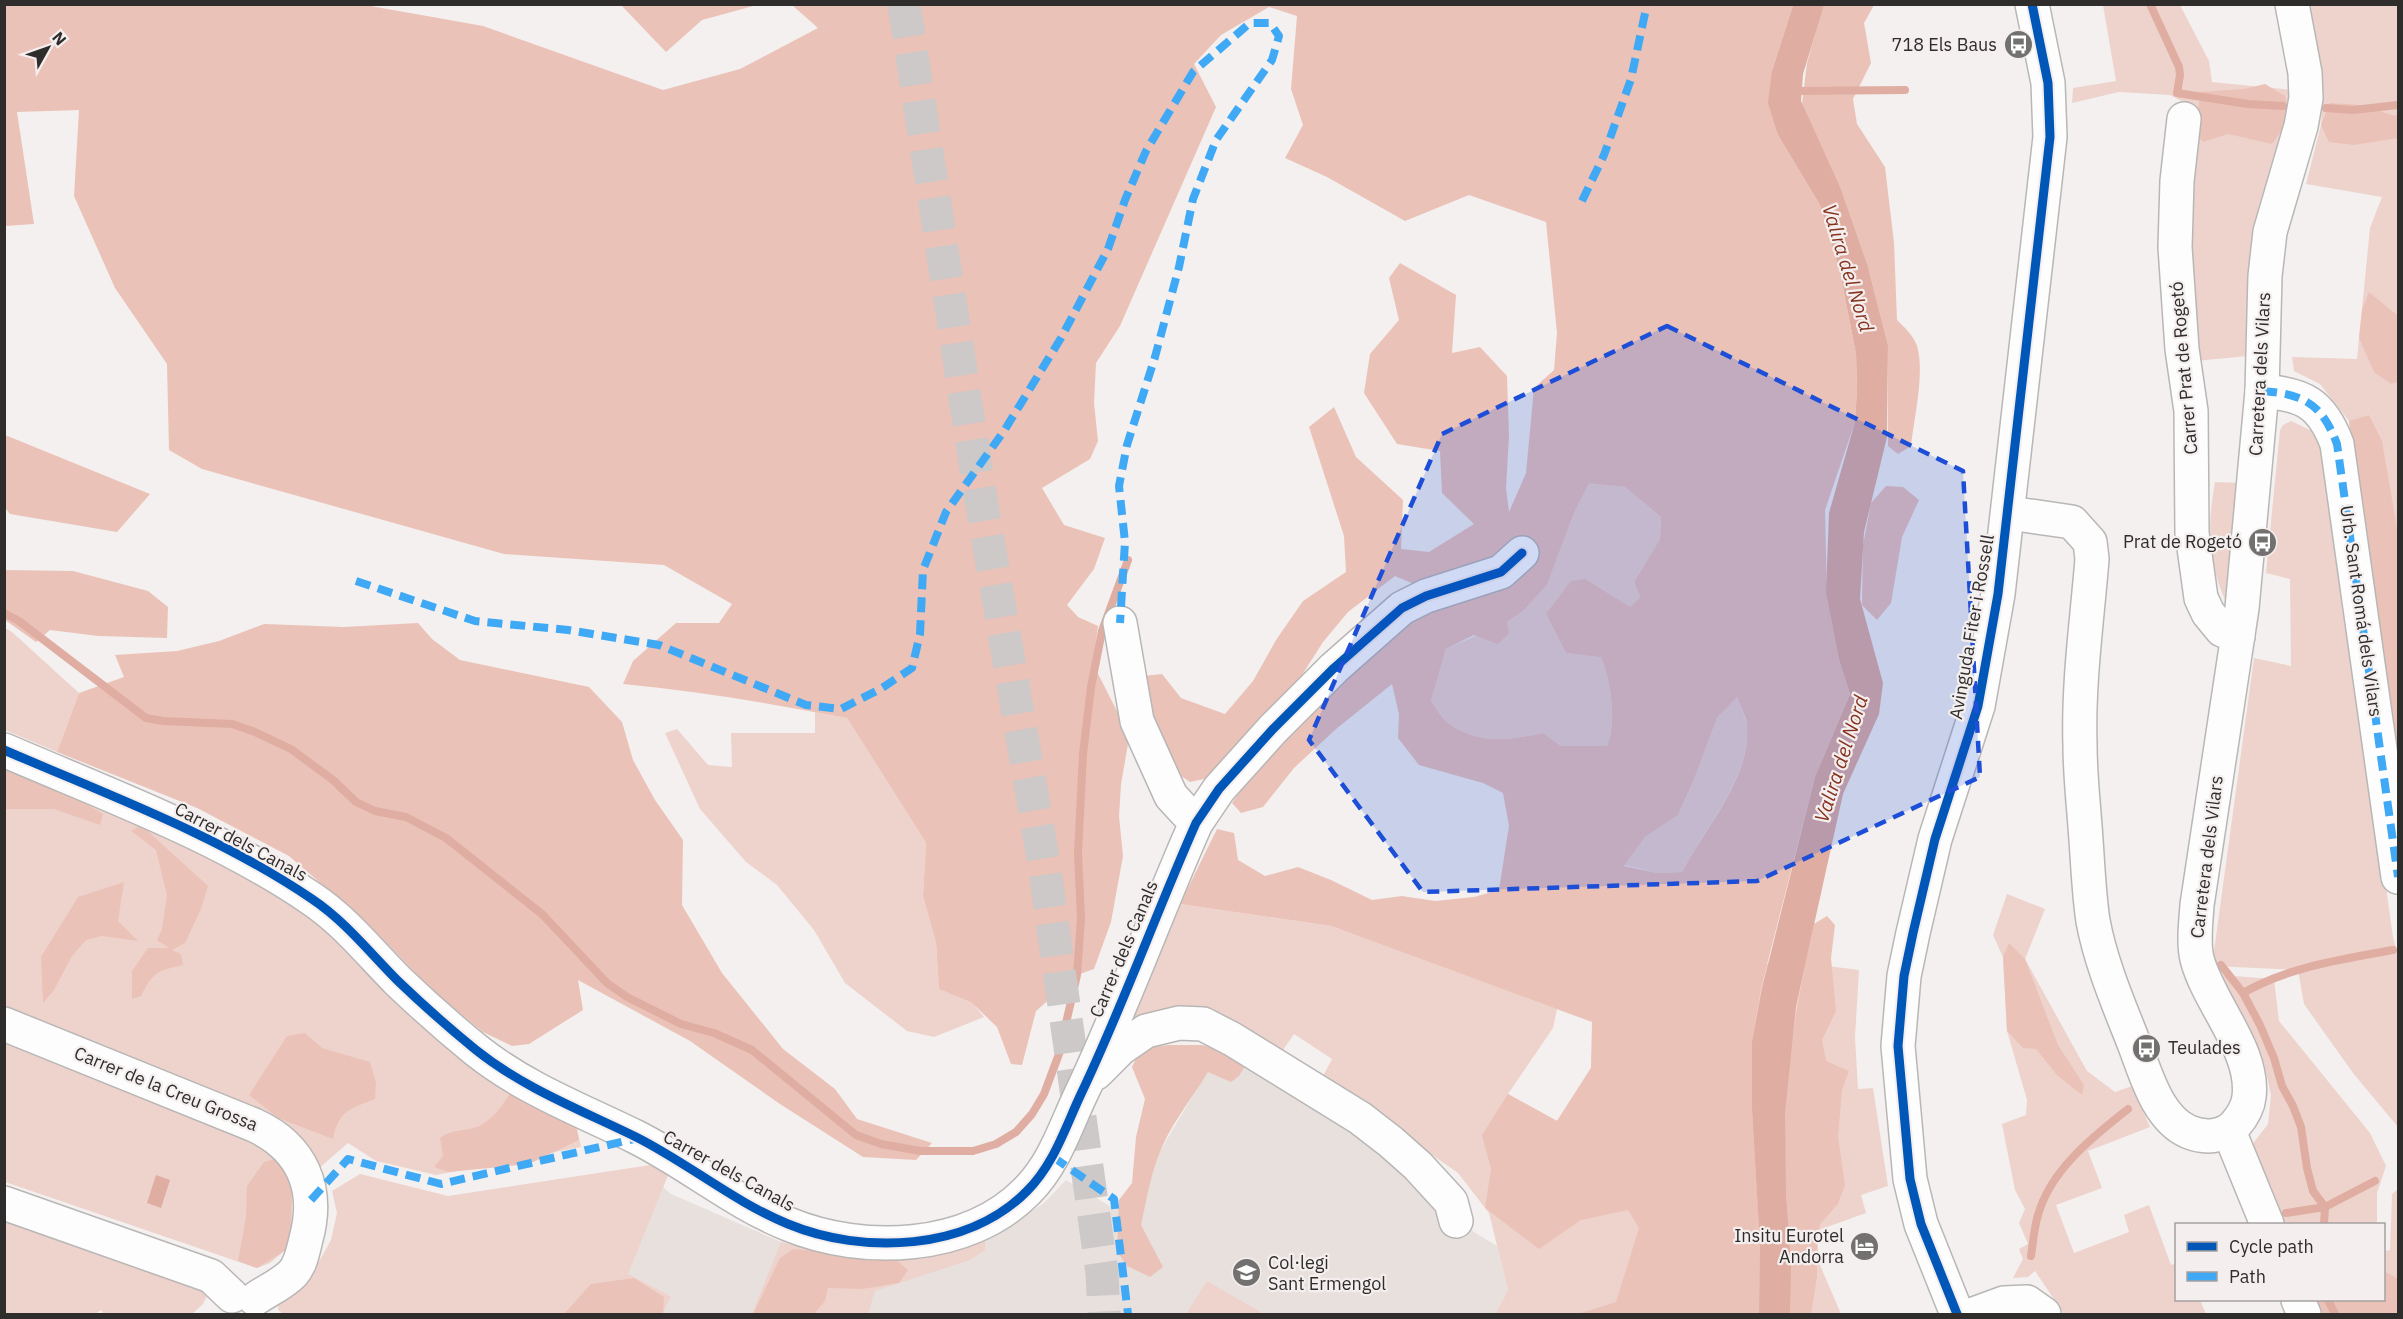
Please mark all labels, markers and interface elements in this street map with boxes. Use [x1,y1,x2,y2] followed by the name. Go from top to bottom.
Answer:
[18,18,78,78] north arrow
[48,27,71,49] text: N
[2002,29,2034,61] bus stop icon: 718 Els Baus
[1892,33,1997,56] place label: 718 Els Baus
[1816,201,1881,335] water label: Valira del Nord
[2164,281,2203,456] street label: Carrer Prat de Rogetó
[2244,292,2275,456] street label: Carretera dels Vilars
[2335,504,2388,718] street label: Urb. Sant Romá dels Vilars
[2247,526,2279,558] bus stop icon: Prat de Rogetó
[2123,530,2242,553] place label: Prat de Rogetó
[1944,533,1999,721] street label: Avinguda Fiter i Rossell
[1807,691,1874,826] water label: Valira del Nord
[2185,774,2228,940] street label: Carretera dels Vilars
[171,797,312,886] street label: Carrer dels Canals
[1084,877,1163,1021] street label: Carrer dels Canals
[2131,1032,2163,1064] bus stop icon: Teulades
[2168,1036,2241,1059] place label: Teulades
[71,1041,262,1136] street label: Carrer de la Creu Grossa
[659,1125,799,1216] street label: Carrer dels Canals
[2175,1223,2385,1301] legend
[1734,1224,1844,1268] place label: Insitu Eurotel Andorra
[1849,1230,1881,1262] hotel icon: Insitu Eurotel Andorra
[2229,1235,2314,1258] text: Cycle path
[1268,1251,1386,1295] place label: Col·legi Sant Ermengol
[1231,1257,1263,1289] school or university icon: Col·legi Sant Ermengol
[2229,1265,2266,1288] text: Path

